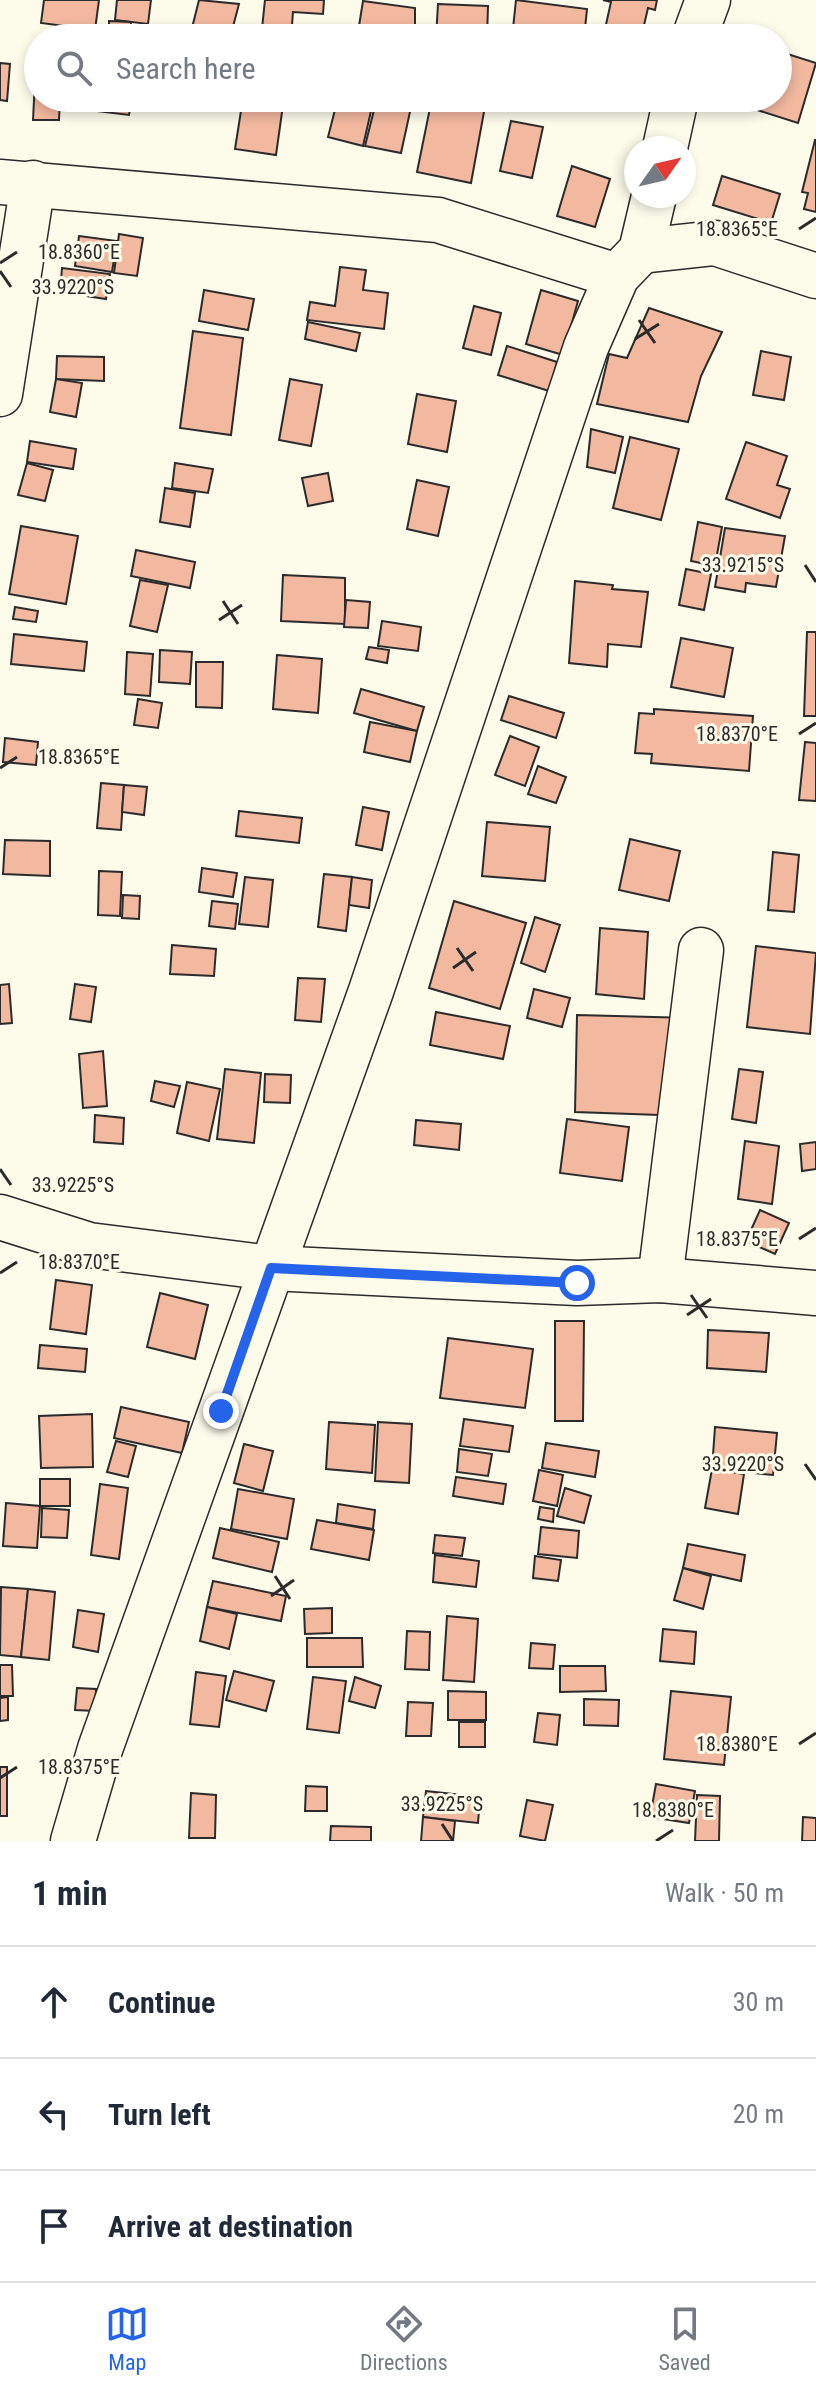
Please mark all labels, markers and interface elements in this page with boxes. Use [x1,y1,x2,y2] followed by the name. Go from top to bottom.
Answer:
[24,24,792,112] search box
[52,46,96,90] icon: search
[116,51,256,86] text: Search here
[624,136,696,208] north arrow
[696,217,778,241] text: 18.8365°E
[38,240,120,264] text: 18.8360°E
[32,275,114,299] text: 33.9220°S
[702,553,784,577] text: 33.9215°S
[696,722,778,746] text: 18.8370°E
[38,745,120,769] text: 18.8365°E
[32,1173,114,1197] text: 33.9225°S
[696,1227,778,1251] text: 18.8375°E
[38,1250,120,1274] text: 18.8370°E
[559,1265,595,1301] route start
[203,1393,239,1429] route end
[702,1452,784,1476] text: 33.9220°S
[696,1732,778,1756] text: 18.8380°E
[38,1755,120,1779] text: 18.8375°E
[401,1792,483,1816] text: 33.9225°S
[632,1798,714,1822] text: 18.8380°E
[32,1873,108,1913] text: 1 min
[665,1878,784,1908] text: Walk · 50 m
[32,1980,76,2024] icon: ahead
[108,1985,215,2020] text: Continue
[733,1987,784,2017] text: 30 m
[32,2092,76,2136] icon: left
[108,2097,211,2132] text: Turn left
[733,2099,784,2129] text: 20 m
[32,2204,76,2248] icon: arrive
[108,2209,353,2244] text: Arrive at destination
[105,2302,149,2375] tab: Map
[360,2302,448,2375] tab: Directions
[658,2302,711,2375] tab: Saved

